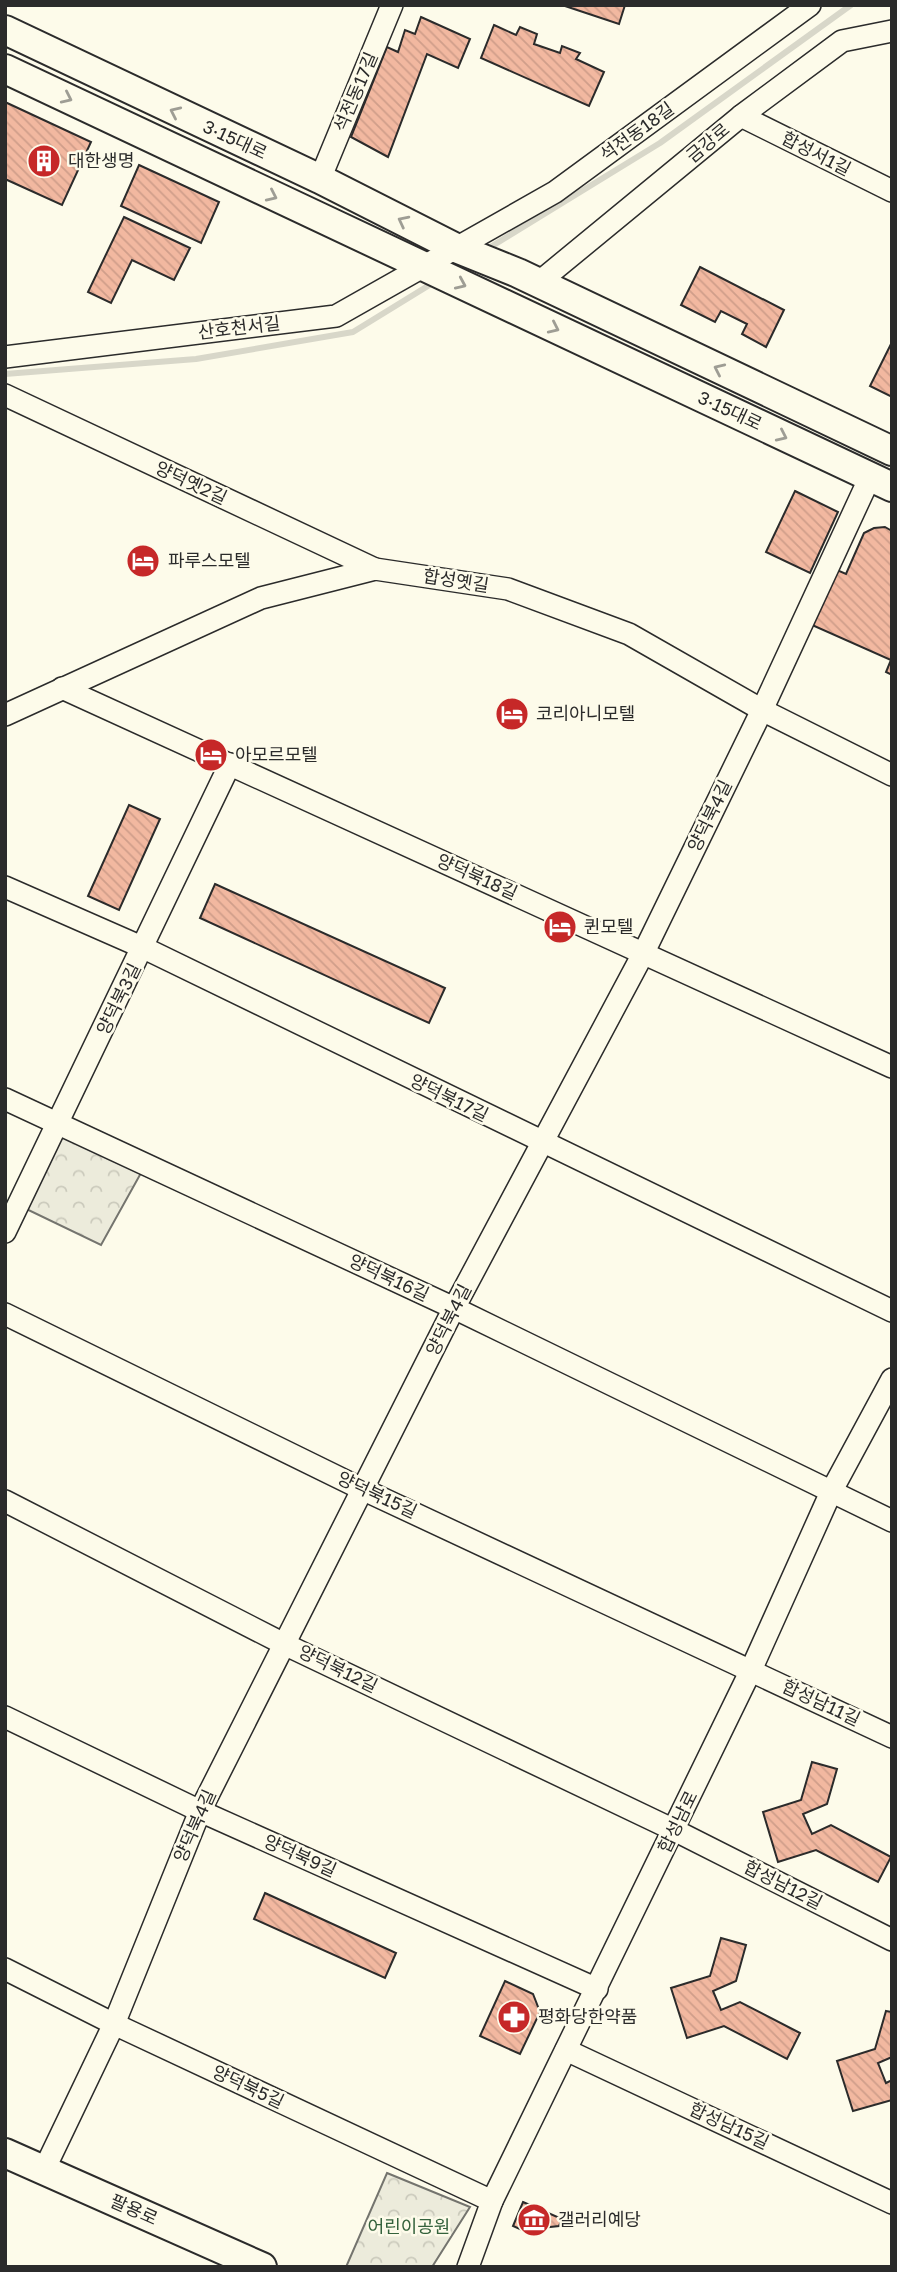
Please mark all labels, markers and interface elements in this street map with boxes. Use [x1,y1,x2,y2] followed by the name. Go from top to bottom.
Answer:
[328,48,382,135] street label: 석전동17길
[60,90,72,104] one-way arrow
[595,97,678,165] street label: 석전동18길
[170,106,182,120] one-way arrow
[200,115,271,163] street label: 3·15대로
[681,118,733,167] street label: 금강로
[778,126,855,180] street label: 합성서1길
[25,142,63,180] building icon: 대한생명
[68,149,134,171] place label: 대한생명
[265,187,278,201] one-way arrow
[397,215,410,229] one-way arrow
[454,276,466,290] one-way arrow
[196,311,281,343] street label: 산호천서길
[547,320,559,334] one-way arrow
[714,363,726,377] one-way arrow
[695,386,766,434] street label: 3·15대로
[775,427,787,441] one-way arrow
[152,456,231,508] street label: 양덕옛2길
[124,542,162,580] hotel icon: 파루스모텔
[168,549,251,571] place label: 파루스모텔
[422,564,491,596] street label: 합성옛길
[493,695,531,733] hotel icon: 코리아니모텔
[536,702,635,724] place label: 코리아니모텔
[192,736,230,774] hotel icon: 아모르모텔
[235,743,318,765] place label: 아모르모텔
[682,776,736,855] street label: 양덕북4길
[434,849,521,904] street label: 양덕북18길
[541,908,579,946] hotel icon: 퀸모텔
[584,915,634,937] place label: 퀸모텔
[91,959,145,1038] street label: 양덕북3길
[407,1069,492,1126] street label: 양덕북17길
[346,1249,433,1305] street label: 양덕북16길
[421,1280,475,1359] street label: 양덕북4길
[334,1466,421,1522] street label: 양덕북15길
[295,1639,382,1697] street label: 양덕북12길
[779,1674,864,1730] street label: 합성남11길
[168,1786,220,1865] street label: 양덕북4길
[653,1787,702,1856] street label: 합성남로
[261,1829,340,1881] street label: 양덕북9길
[740,1855,827,1913] street label: 합성남12길
[495,1998,533,2036] pharmacy icon: 평화당한약품
[538,2005,637,2027] place label: 평화당한약품
[209,2060,288,2112] street label: 양덕북5길
[686,2097,773,2153] street label: 합성남15길
[107,2189,162,2229] street label: 팔용로
[515,2201,553,2239] museum icon: 갤러리예당
[558,2208,641,2230] place label: 갤러리예당
[368,2215,450,2237] park label: 어린이공원

